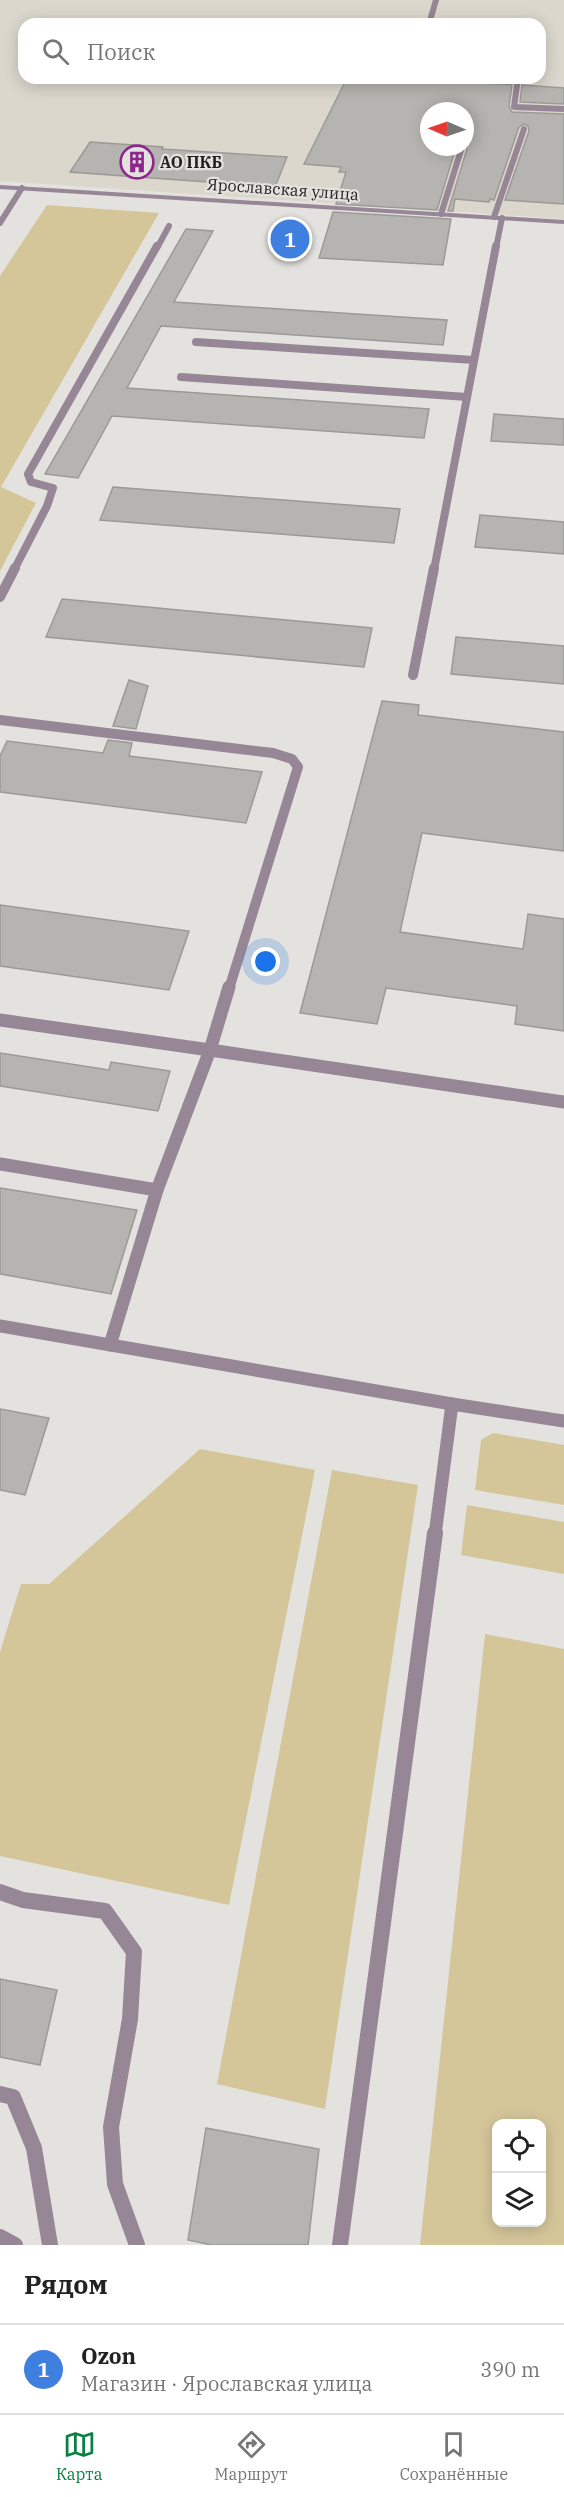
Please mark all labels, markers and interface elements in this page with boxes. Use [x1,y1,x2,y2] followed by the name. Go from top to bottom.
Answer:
[18,18,546,84] search box
[39,35,72,68] icon: search
[87,37,155,66] text: Поиск
[420,102,474,156] north arrow
[119,144,155,180] building icon: АО ПКБ
[160,152,222,172] place label: АО ПКБ
[206,174,360,204] street label: Ярославская улица
[270,216,310,262] pin: 1
[251,947,280,976] your location
[492,2119,546,2227] map controls
[492,2119,546,2173] button: locate
[492,2173,546,2227] button: layers
[24,2267,108,2301] text: Рядом
[81,2341,136,2370] text: Ozon
[38,2356,50,2383] text: 1
[480,2356,540,2383] text: 390 m
[81,2370,372,2397] text: Магазин · Ярославская улица
[56,2428,102,2484] tab: Карта
[214,2428,288,2484] tab: Маршрут
[400,2428,508,2484] tab: Сохранённые

